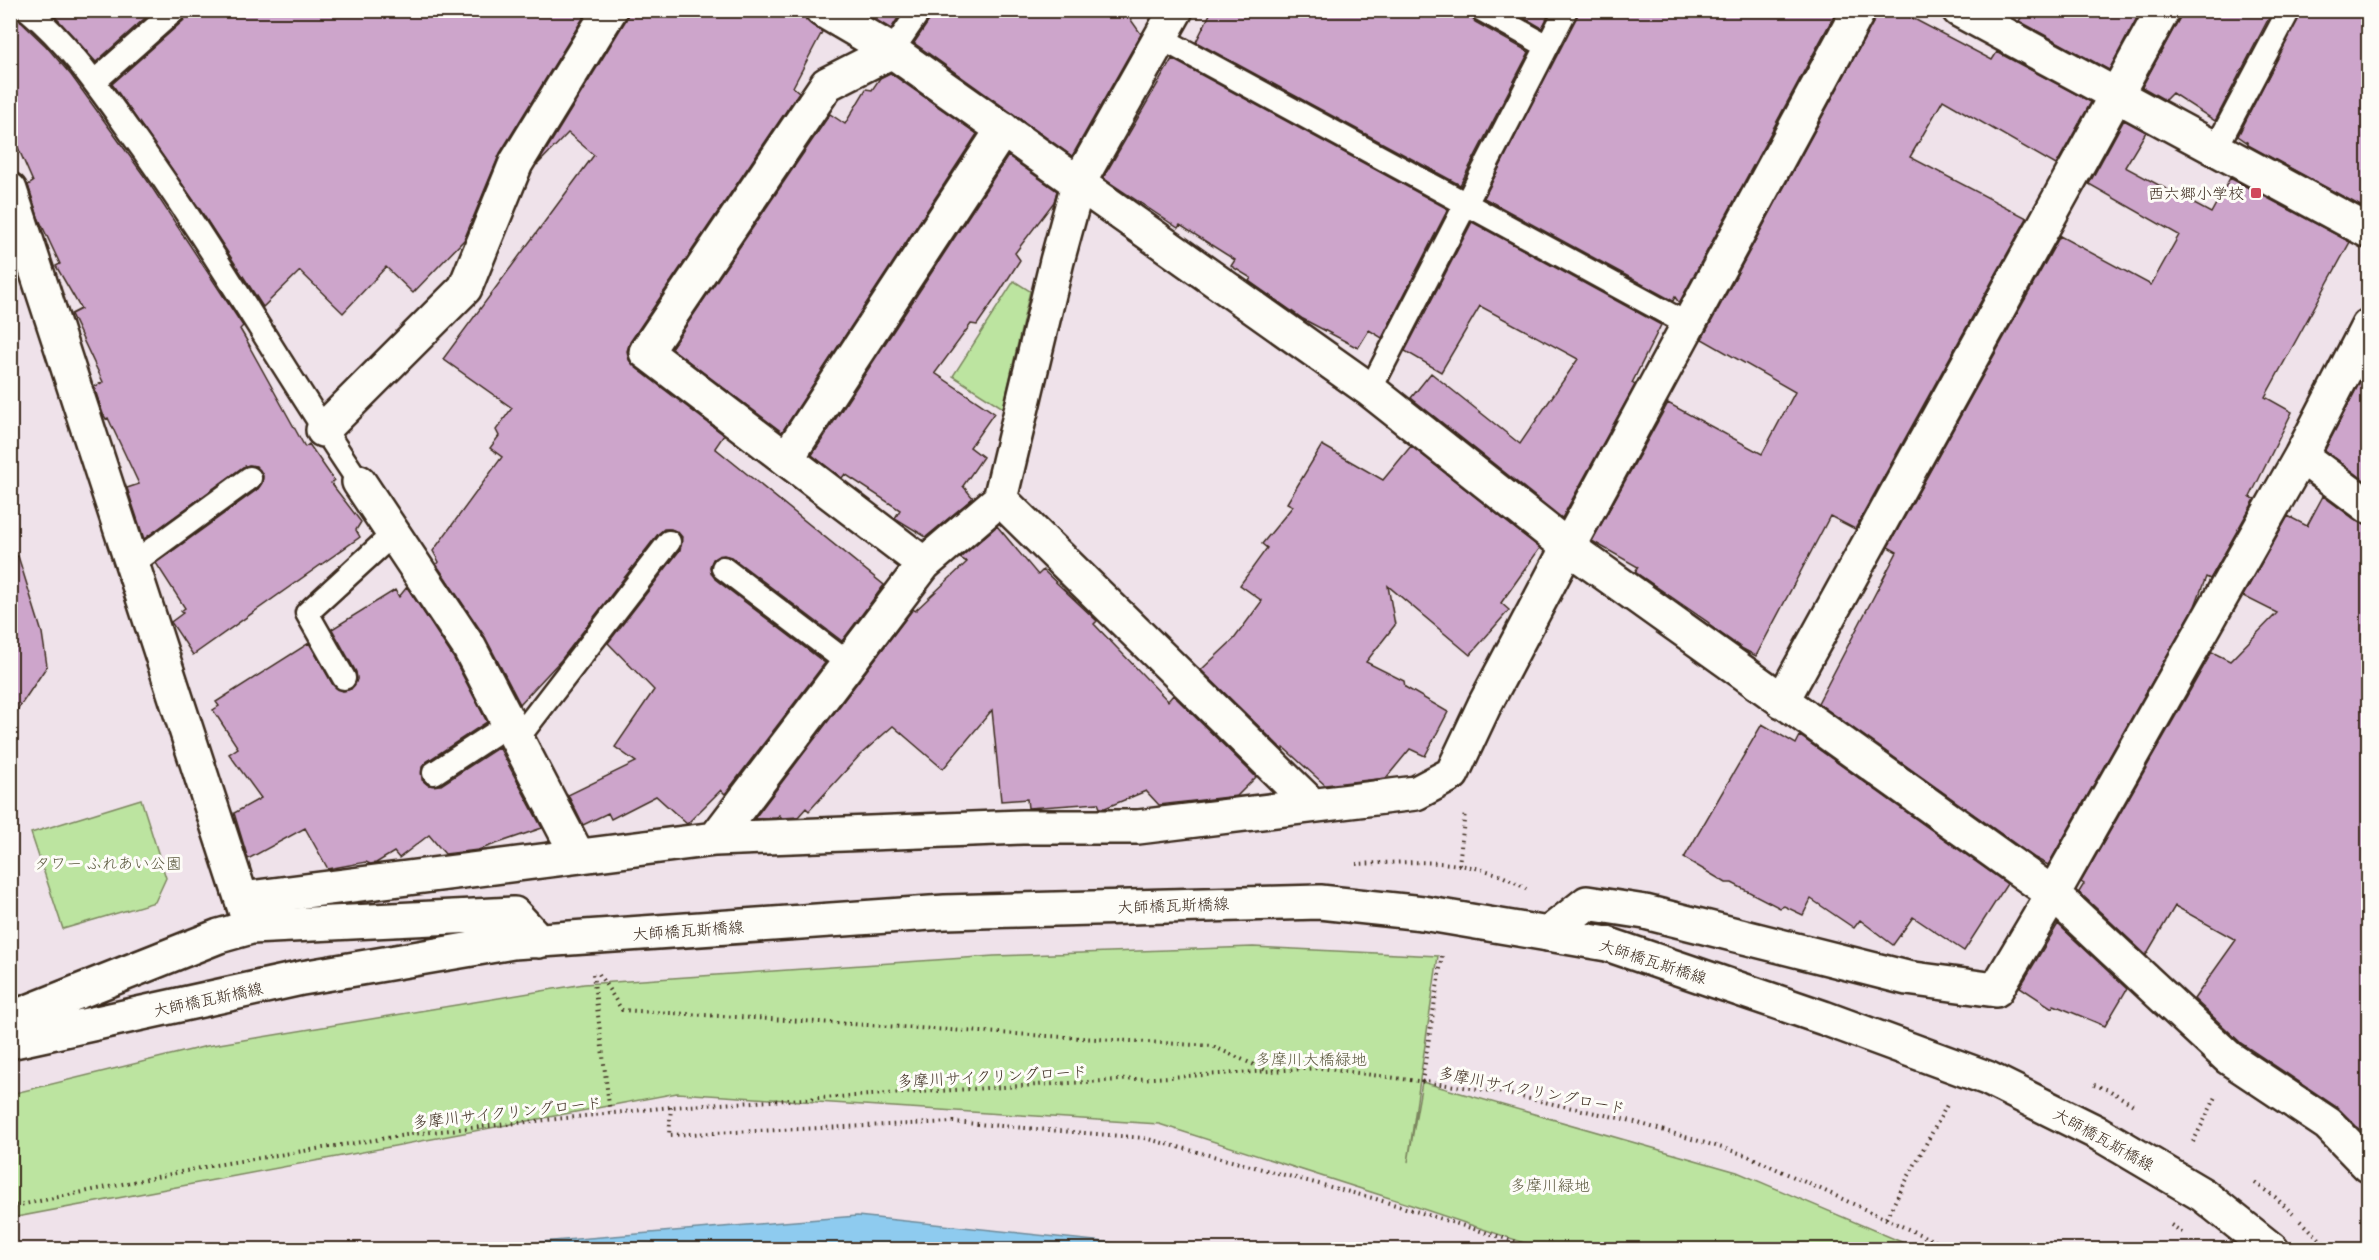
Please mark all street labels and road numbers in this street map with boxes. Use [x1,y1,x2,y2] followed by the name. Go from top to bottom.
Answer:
[1117,894,1229,918] street label: 大師橋瓦斯橋線
[632,917,745,945] street label: 大師橋瓦斯橋線
[1596,935,1709,989] street label: 大師橋瓦斯橋線
[151,979,265,1021] street label: 大師橋瓦斯橋線
[896,1062,1088,1092] street label: 多摩川サイクリングロード
[1436,1063,1627,1119] street label: 多摩川サイクリングロード
[411,1093,603,1133] street label: 多摩川サイクリングロード
[2050,1104,2157,1176] street label: 大師橋瓦斯橋線

